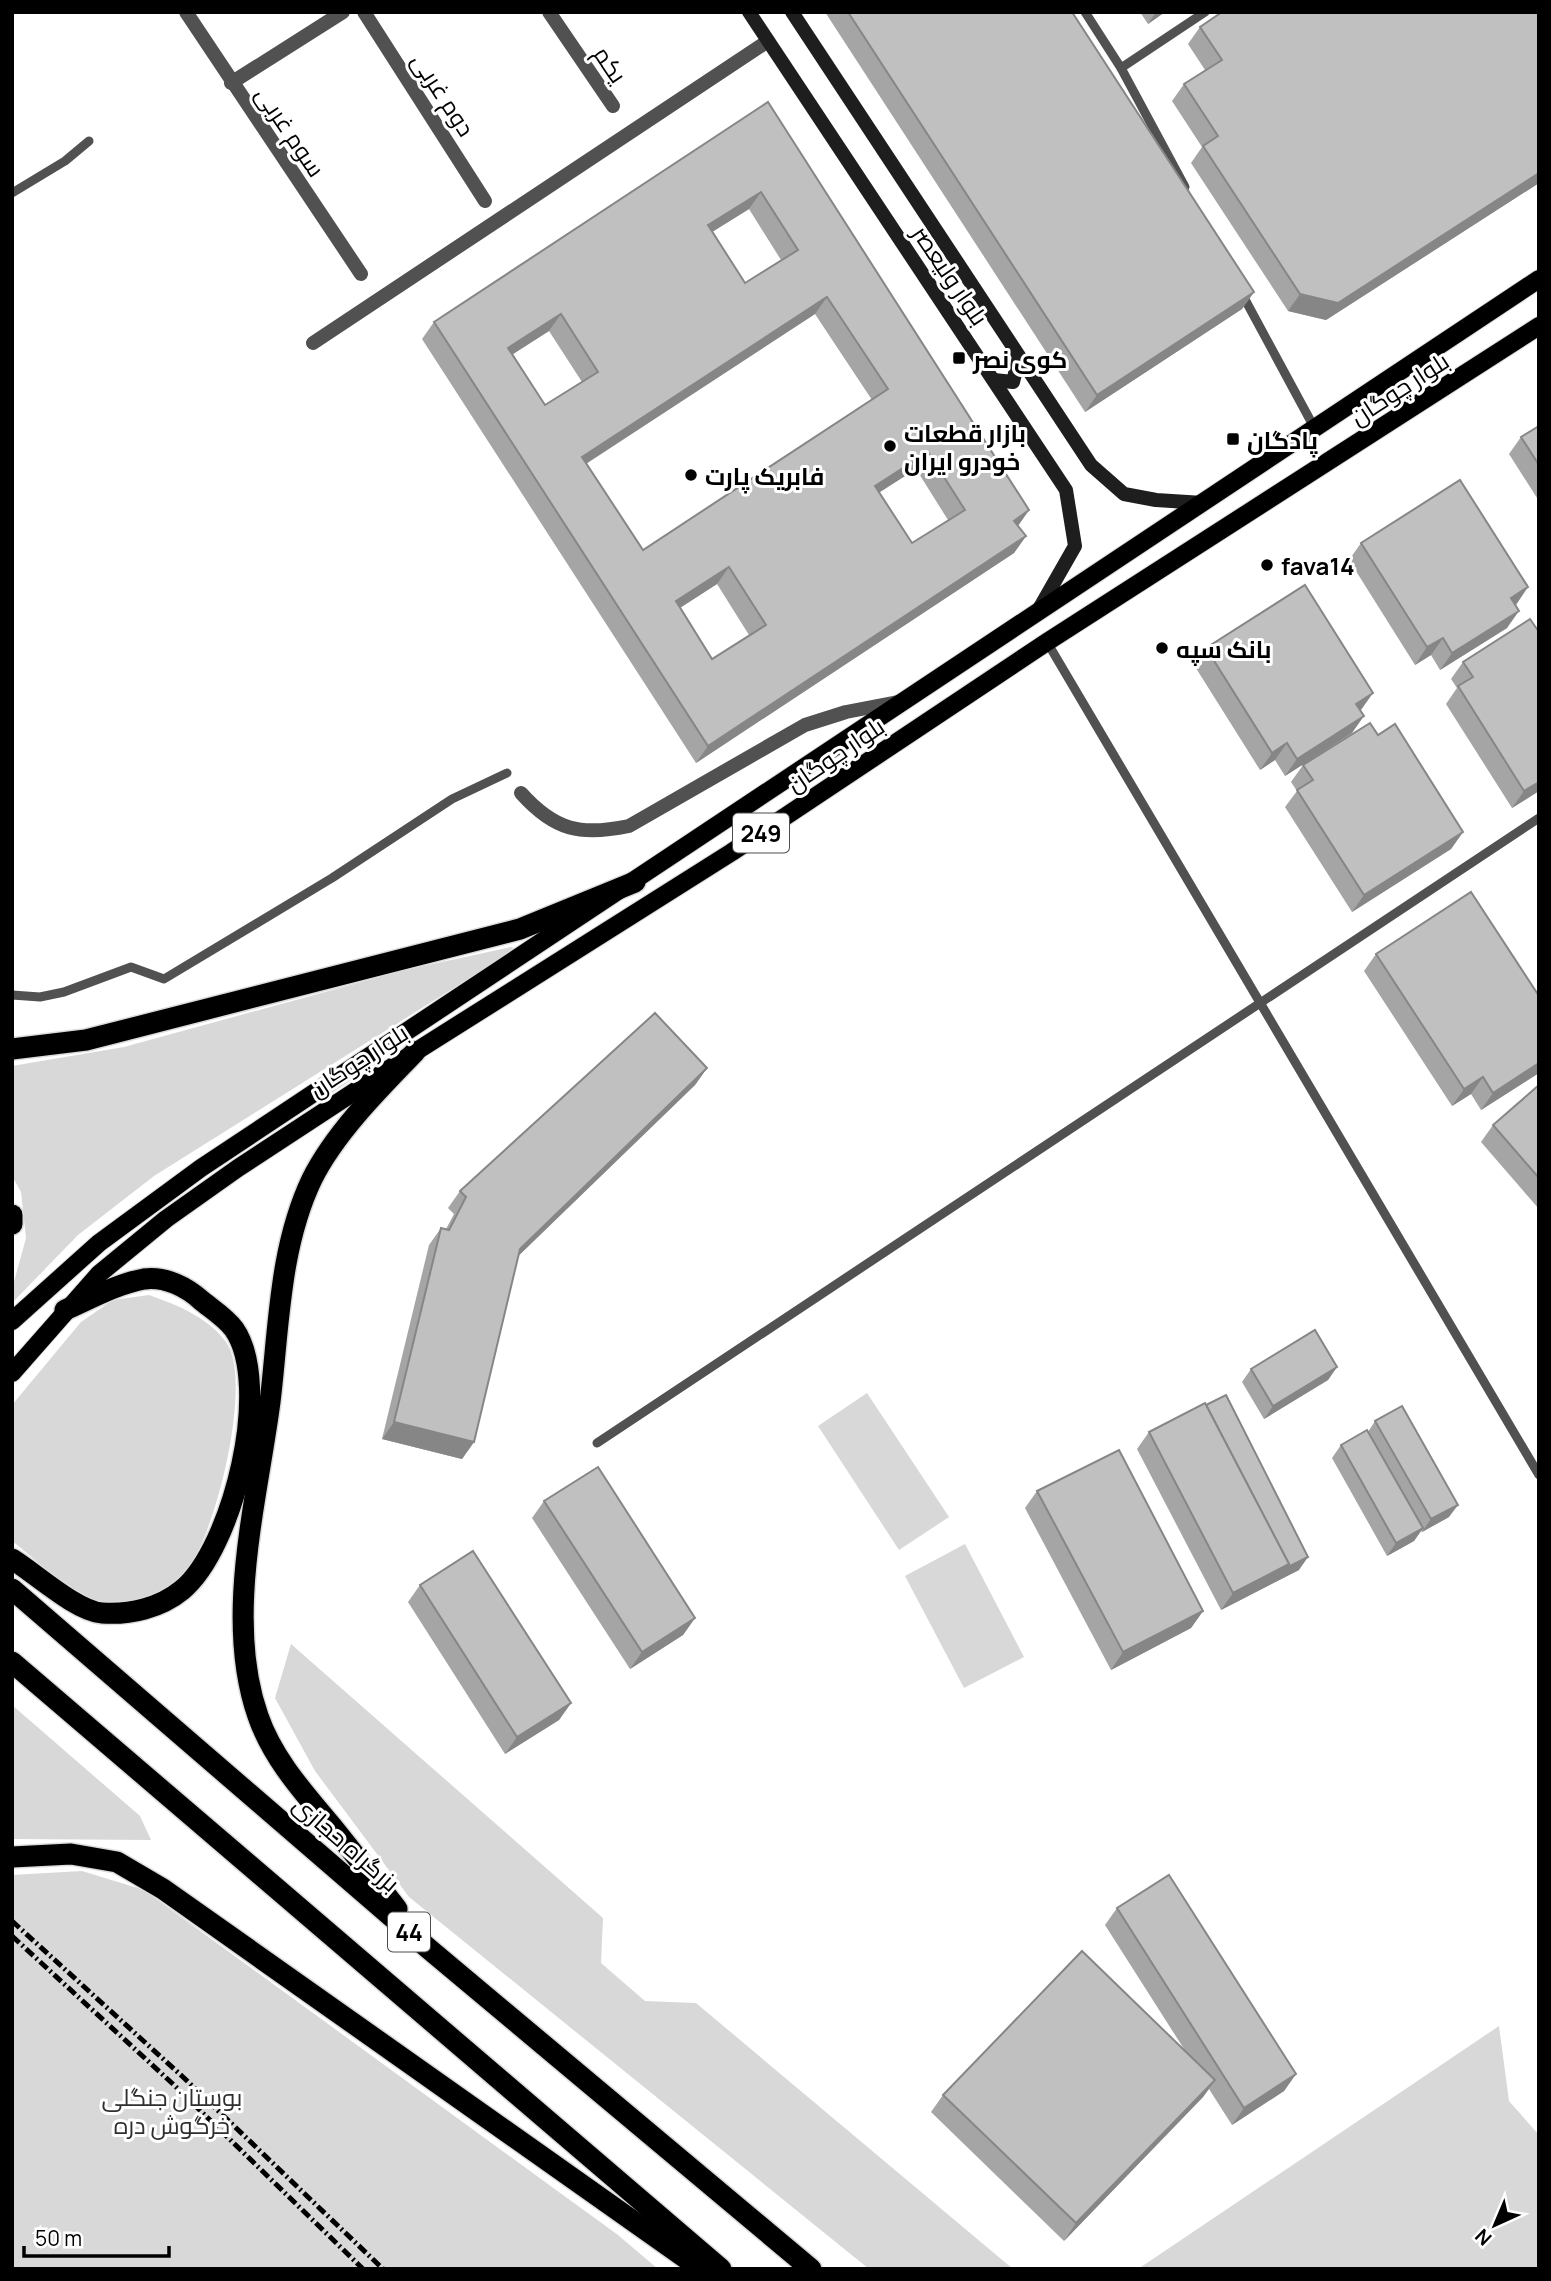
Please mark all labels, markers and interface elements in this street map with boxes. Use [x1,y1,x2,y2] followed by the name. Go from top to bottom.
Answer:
[586,39,636,90] street label: یکم
[404,46,483,143] street label: دوم غربی
[248,79,333,183] street label: سوم غربی
[904,217,997,332] street label: بلوار ولیعصر
[972,342,1068,375] place label: کوی نصر
[1343,344,1455,433] street label: بلوار چوگان
[951,350,967,366] marker: کوی نصر
[904,416,1026,477] place label: بازار قطعات خودرو ایران
[1247,423,1318,458] place label: پادگان
[1225,431,1241,447] marker: پادگان
[882,438,898,454] marker: بازار قطعات خودرو ایران
[705,459,824,494] place label: فابریک پارت
[683,467,699,483] marker: فابریک پارت
[1281,549,1355,582] place label: fava14
[1259,557,1275,573] marker: fava14
[1176,632,1271,666] place label: بانک سپه
[1154,640,1170,656] marker: بانک سپه
[779,709,891,800] street label: بلوار چوگان
[733,814,789,852] road number: 249
[302,1016,414,1105] street label: بلوار چوگان
[287,1787,407,1899] street label: بزرگراه حجازی
[388,1912,430,1952] road number: 44
[102,2080,243,2141] park label: بوستان جنگلی خرگوش دره
[1460,2190,1530,2260] north arrow
[24,2214,170,2258] scale bar
[1469,2223,1497,2251] text: N
[35,2224,82,2252] text: 50 m

